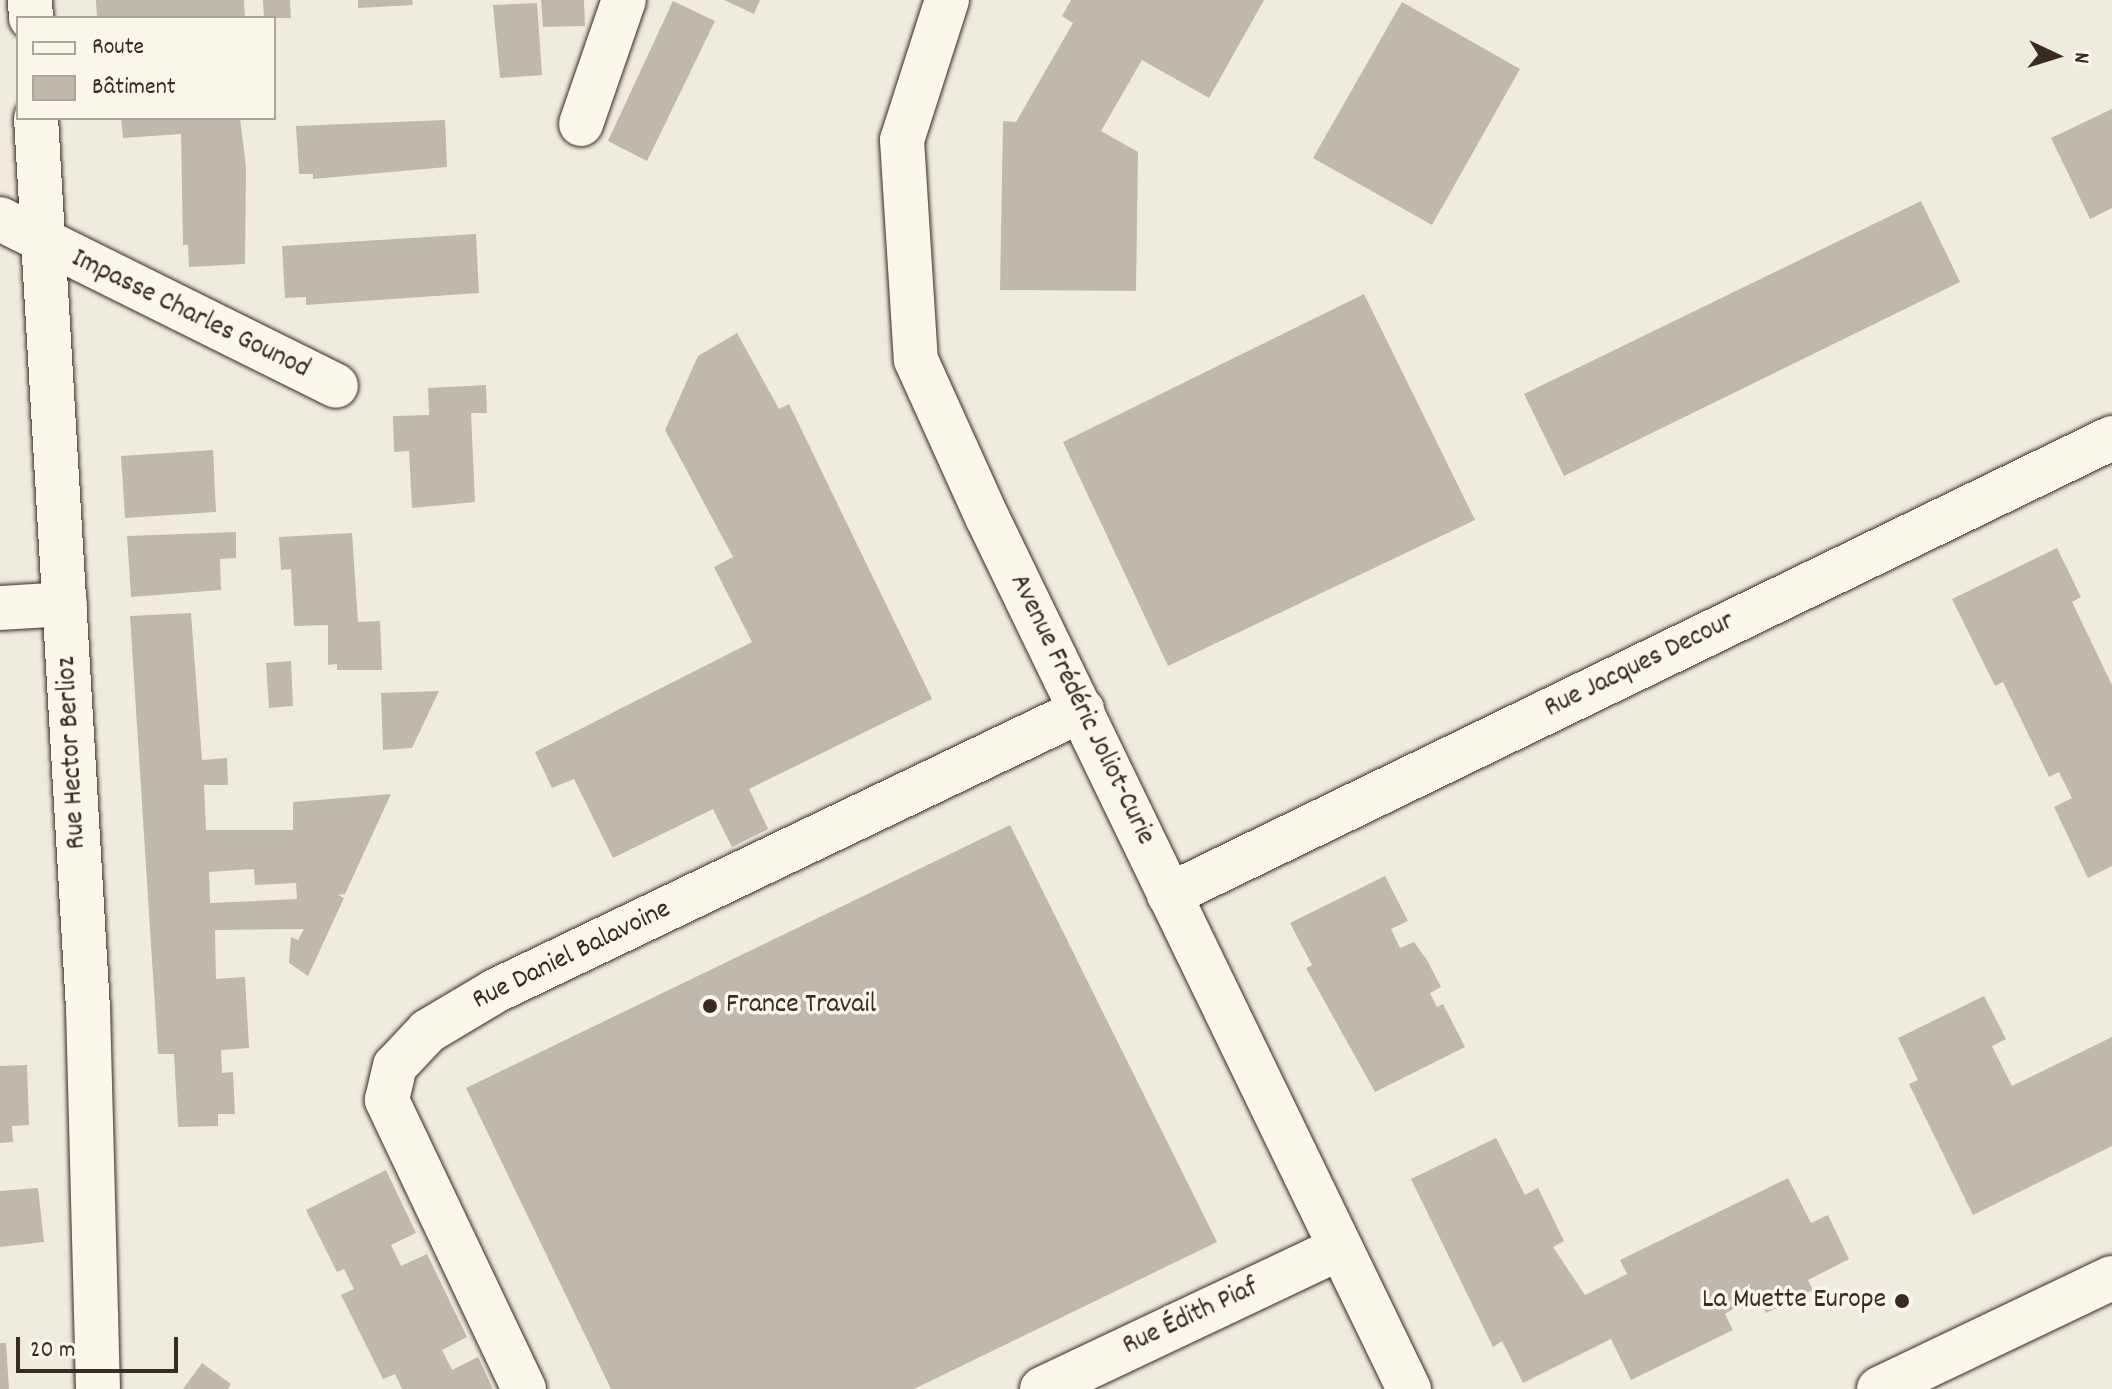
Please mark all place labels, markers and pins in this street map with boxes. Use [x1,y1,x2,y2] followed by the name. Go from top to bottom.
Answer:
[726,989,876,1023] place label: France Travail
[701,997,719,1015] marker: France Travail
[1702,1284,1886,1318] place label: La Muette Europe
[1893,1292,1911,1310] marker: La Muette Europe

